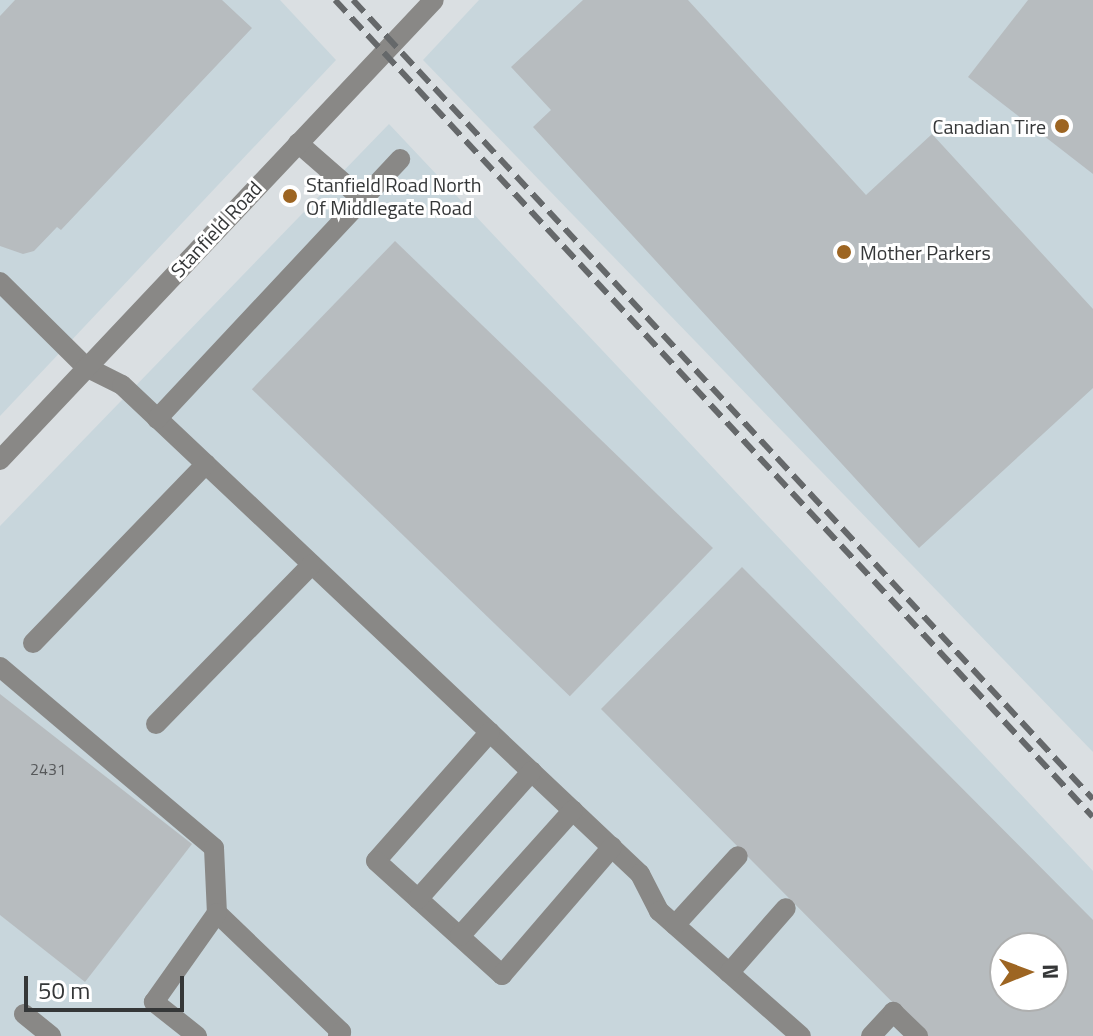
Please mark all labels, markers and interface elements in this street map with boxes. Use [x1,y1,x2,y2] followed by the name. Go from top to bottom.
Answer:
[933,114,1046,138] place label: Canadian Tire
[1053,117,1071,135] marker: Canadian Tire
[306,172,481,219] place label: Stanfield Road North Of Middlegate Road
[165,176,267,282] street label: Stanfield Road
[281,187,299,205] marker: Stanfield Road North Of Middlegate Road
[860,240,991,264] place label: Mother Parkers
[835,243,853,261] marker: Mother Parkers
[30,759,66,779] house number: 2431
[989,932,1069,1012] north arrow
[28,960,188,1010] scale bar
[1034,964,1068,980] text: N
[38,972,90,1008] text: 50 m

